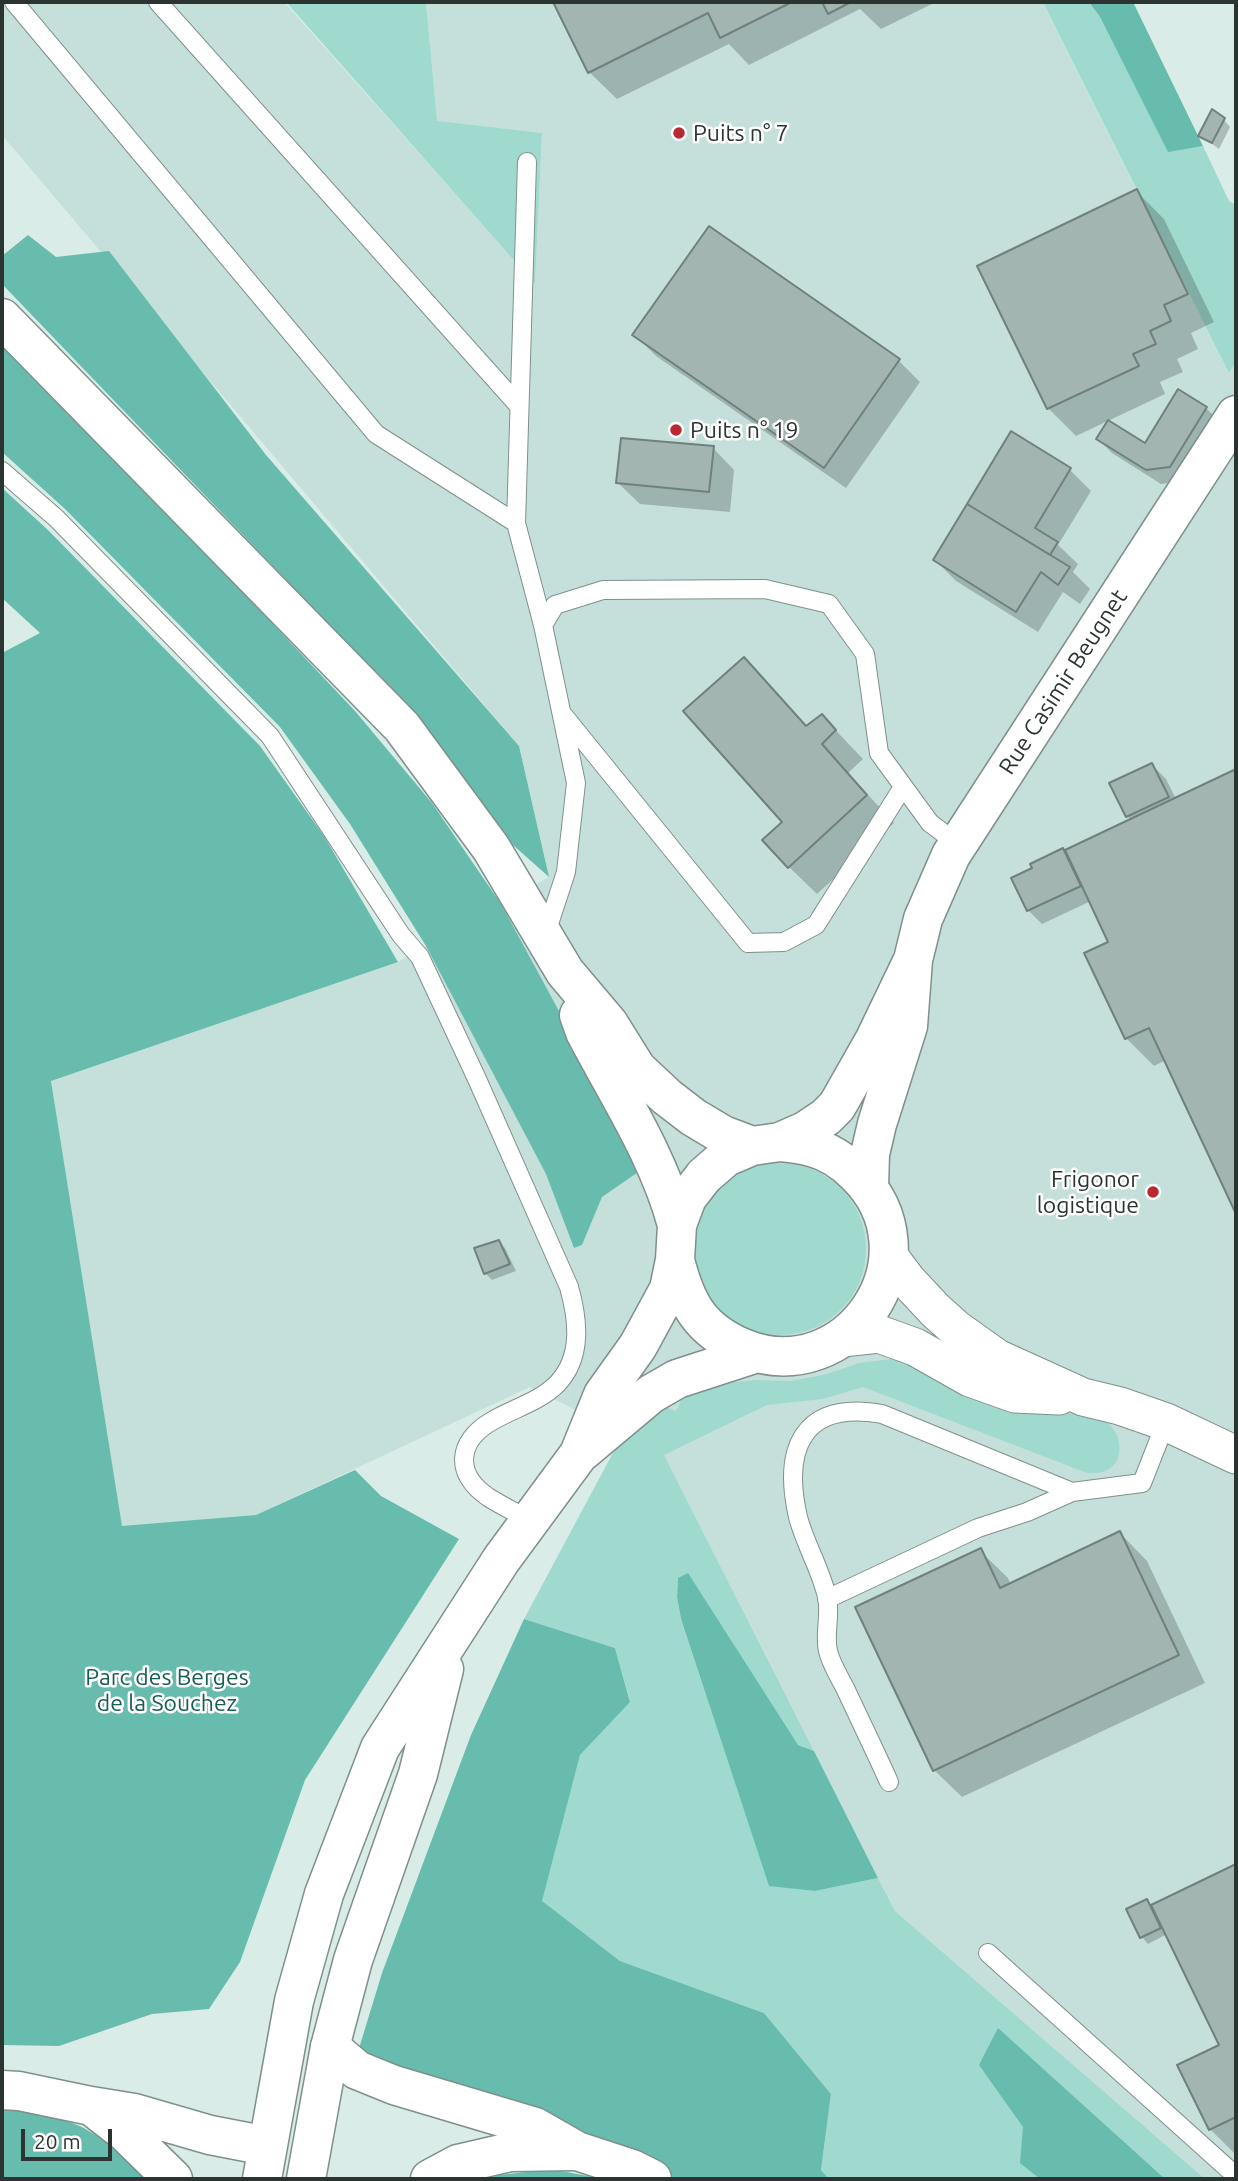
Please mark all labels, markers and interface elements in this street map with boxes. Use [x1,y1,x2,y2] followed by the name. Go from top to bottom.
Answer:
[693,119,789,147] place label: Puits n° 7
[671,125,687,141] marker: Puits n° 7
[690,416,799,444] place label: Puits n° 19
[668,422,684,438] marker: Puits n° 19
[993,584,1133,780] street label: Rue Casimir Beugnet
[1037,1165,1139,1219] place label: Frigonor logistique
[1145,1184,1161,1200] marker: Frigonor logistique
[85,1663,249,1717] park label: Parc des Berges de la Souchez
[24,2114,116,2158] scale bar
[34,2129,81,2153] text: 20 m

